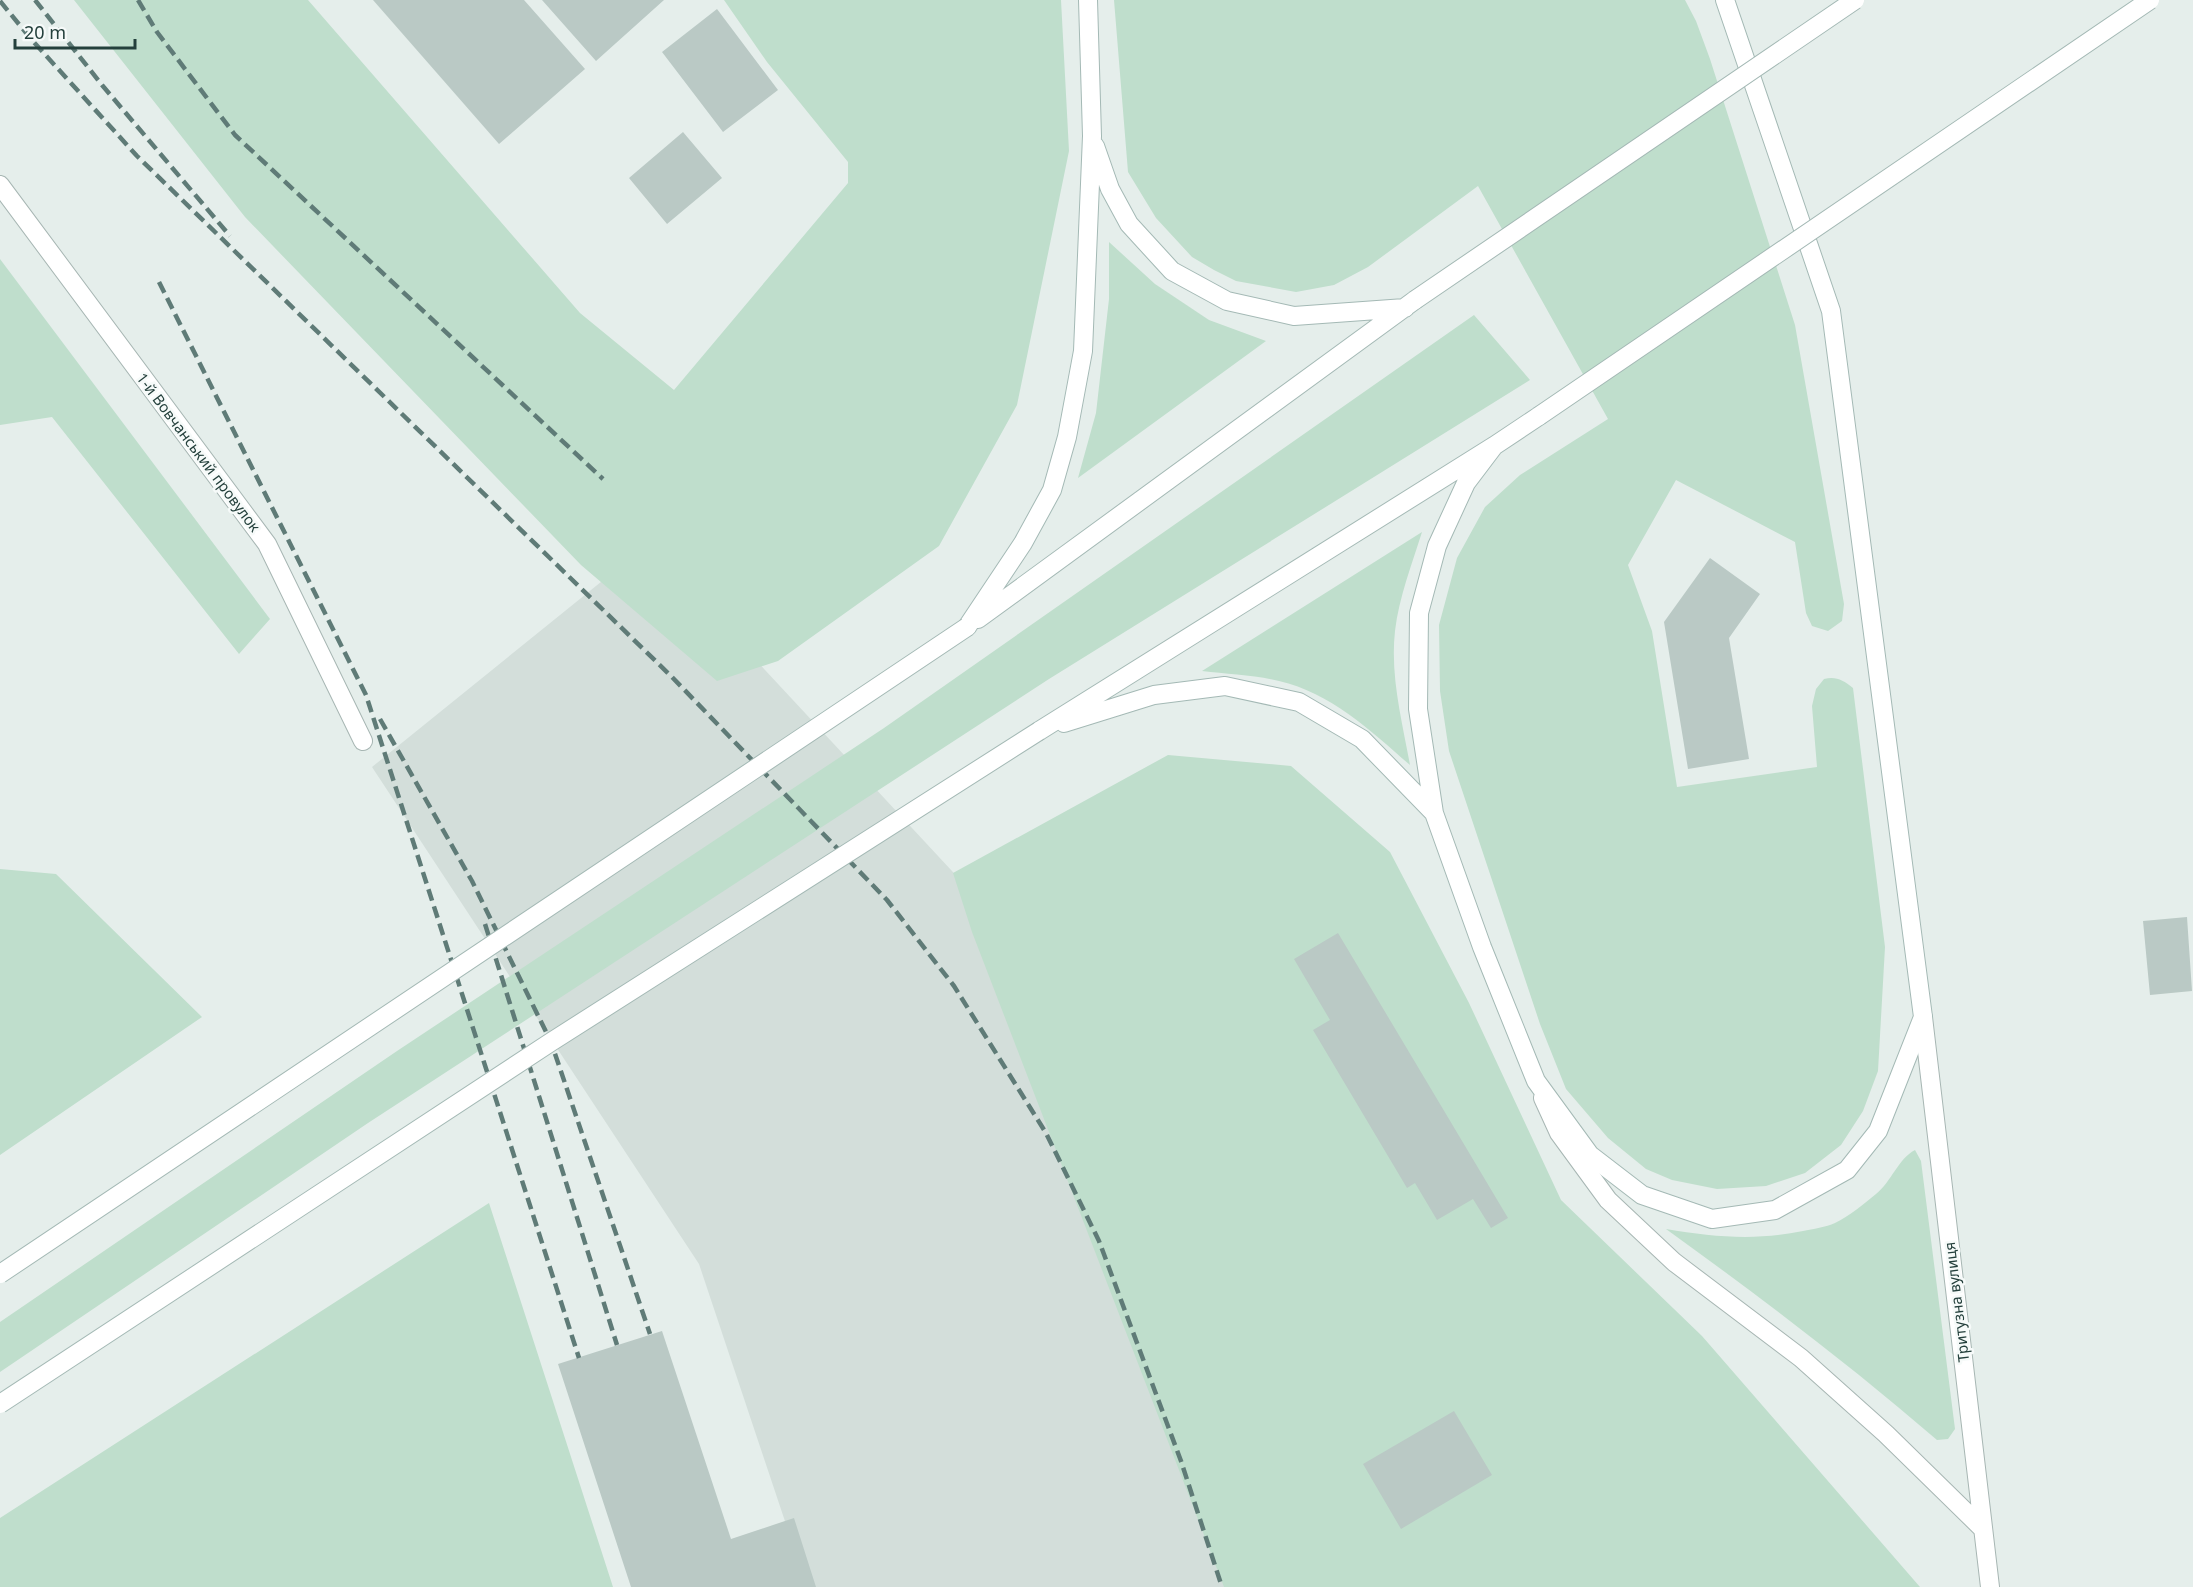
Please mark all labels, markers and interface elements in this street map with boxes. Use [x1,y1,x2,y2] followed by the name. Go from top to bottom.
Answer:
[15,12,135,50] scale bar
[24,20,66,44] text: 20 m
[133,368,265,536] street label: 1-й Вовчанський провулок
[1939,1241,1973,1363] street label: Тритузна вулиця

